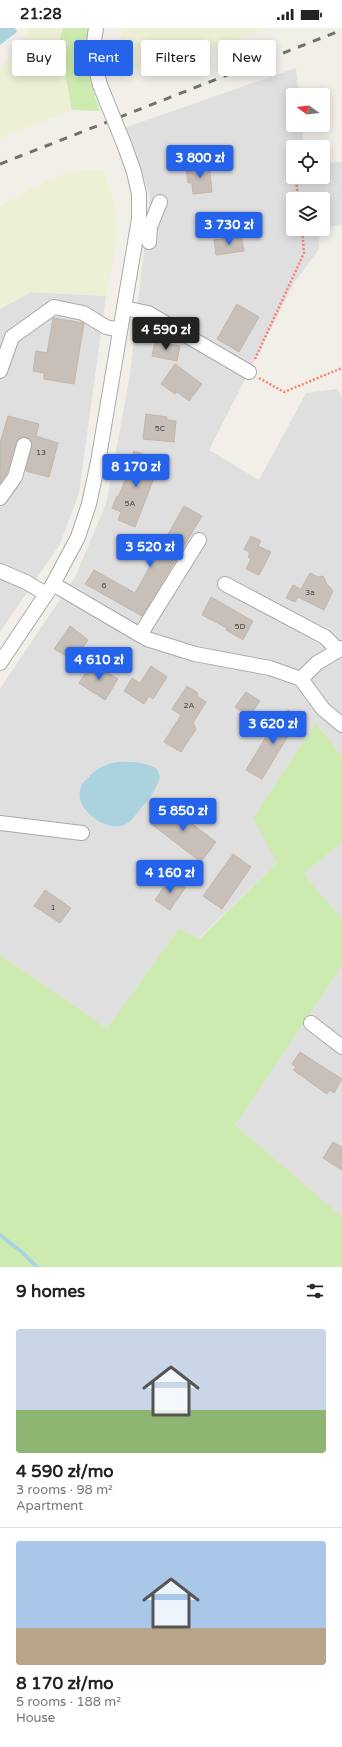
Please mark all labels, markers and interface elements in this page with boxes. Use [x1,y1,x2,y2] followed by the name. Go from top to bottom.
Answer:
[20,5,62,23] text: 21:28
[12,40,66,76] chip: Buy
[74,40,133,76] chip: Rent
[141,40,210,76] chip: Filters
[218,40,276,76] chip: New
[286,88,330,132] north arrow
[286,88,330,236] map controls
[286,140,330,184] button: locate
[159,145,241,179] pin: 3 800 zł
[175,150,225,166] text: 3 800 zł
[286,192,330,236] button: layers
[188,212,270,246] pin: 3 730 zł
[204,217,254,233] text: 3 730 zł
[125,317,207,351] pin: 4 590 zł
[141,322,191,338] text: 4 590 zł
[155,424,166,433] house number: 5C
[36,448,46,457] house number: 13
[95,454,177,488] pin: 8 170 zł
[111,459,161,475] text: 8 170 zł
[125,499,136,508] house number: 5A
[109,534,191,568] pin: 3 520 zł
[125,539,175,555] text: 3 520 zł
[101,581,107,590] house number: 6
[305,588,315,597] house number: 3a
[234,622,246,631] house number: 5D
[58,647,140,681] pin: 4 610 zł
[74,652,124,668] text: 4 610 zł
[184,701,195,710] house number: 2A
[232,711,314,745] pin: 3 620 zł
[248,716,298,732] text: 3 620 zł
[142,798,224,832] pin: 5 850 zł
[158,803,208,819] text: 5 850 zł
[129,860,211,894] pin: 4 160 zł
[145,865,195,881] text: 4 160 zł
[50,903,56,912] house number: 1
[304,1280,326,1302] icon: filters
[16,1281,85,1302] text: 9 homes
[135,1355,207,1427] icon: home
[16,1461,114,1482] text: 4 590 zł/mo
[16,1482,113,1498] text: 3 rooms · 98 m²
[16,1498,83,1514] text: Apartment
[135,1567,207,1639] icon: home
[16,1673,114,1694] text: 8 170 zł/mo
[16,1694,121,1710] text: 5 rooms · 188 m²
[16,1710,55,1726] text: House

